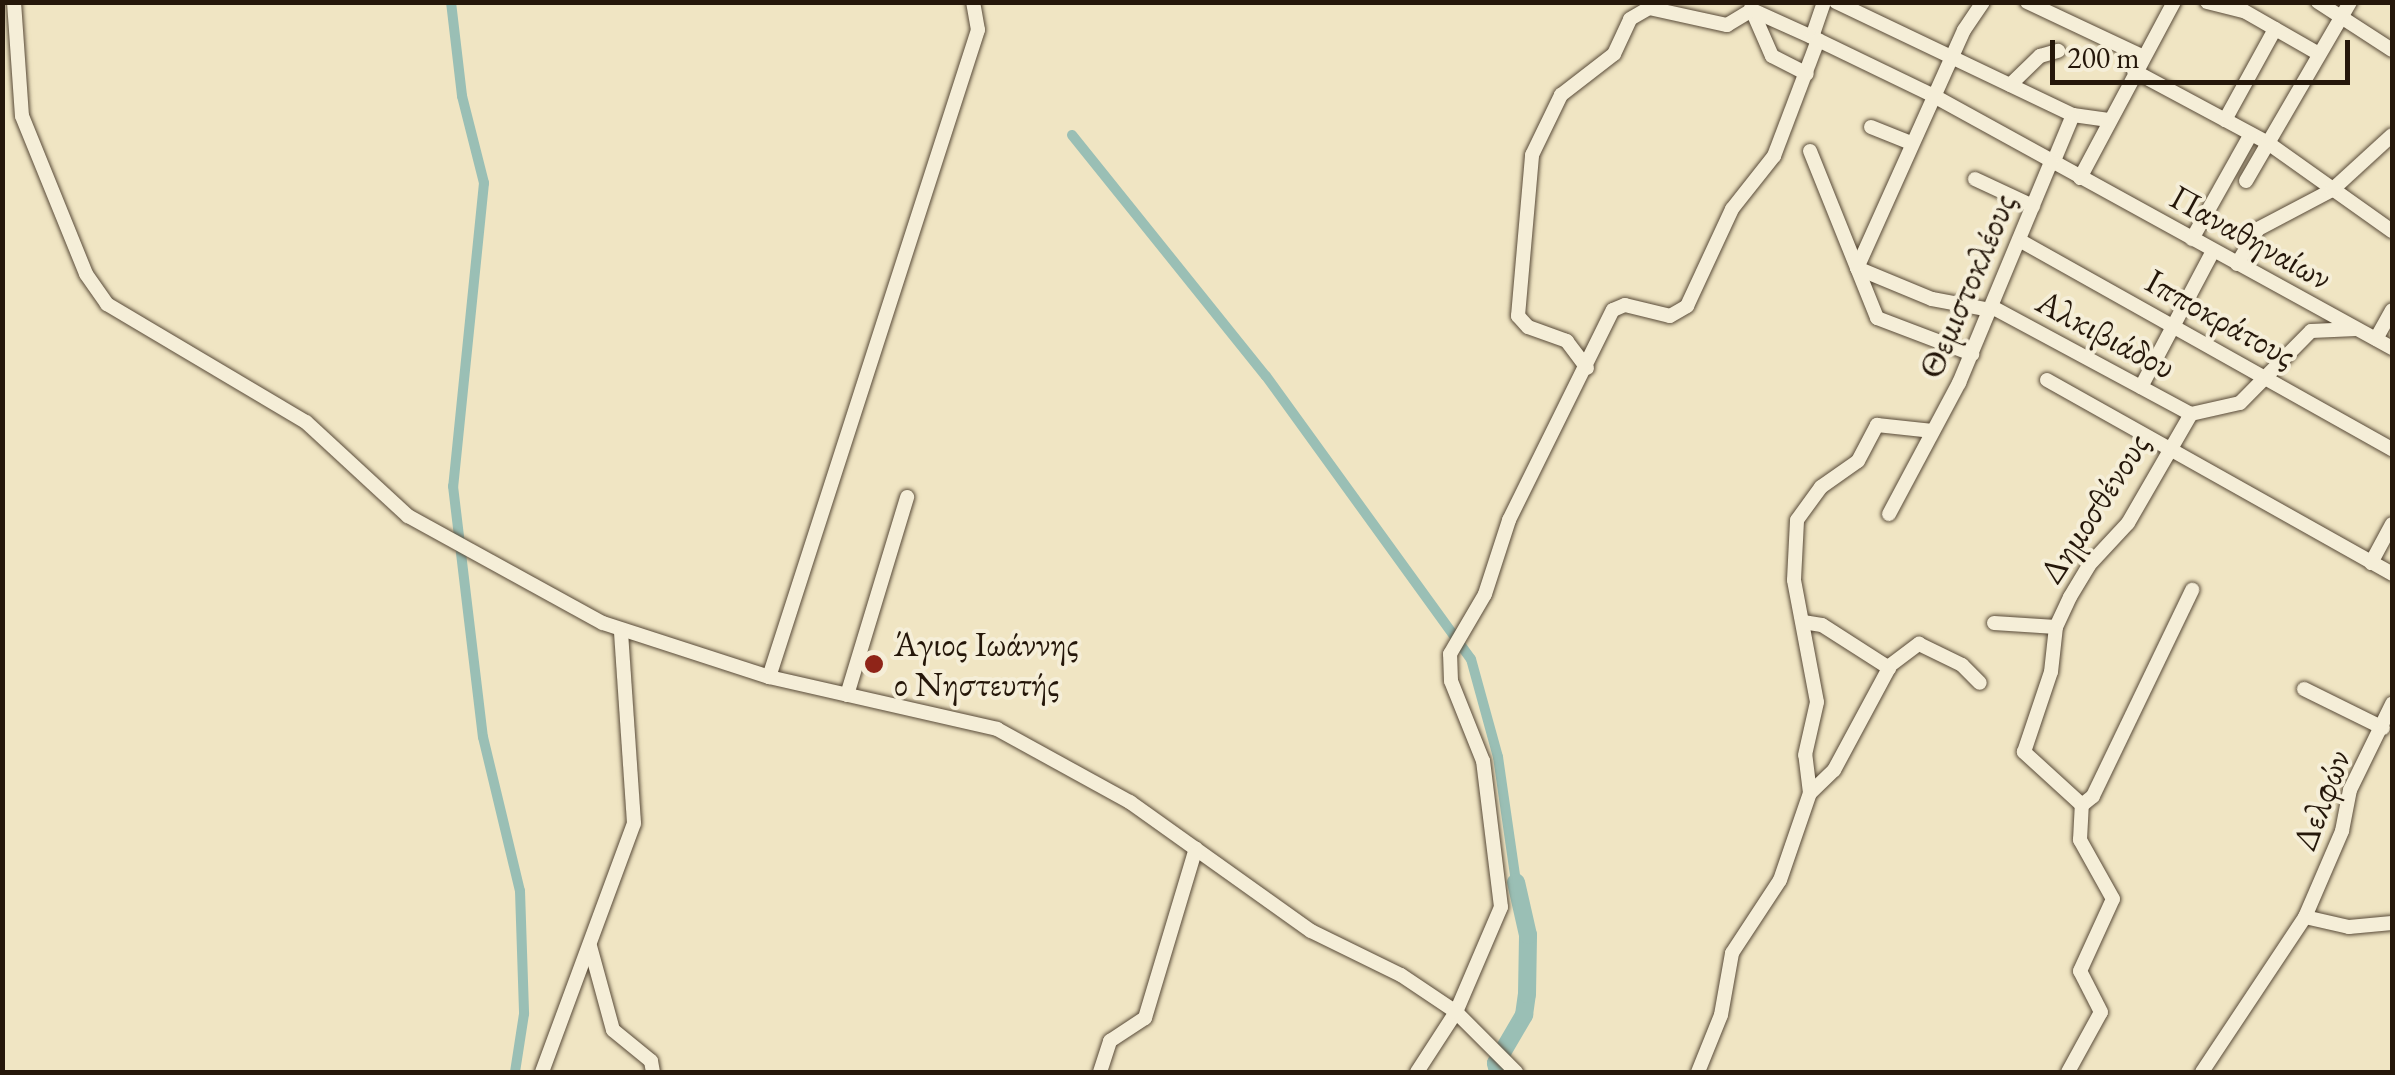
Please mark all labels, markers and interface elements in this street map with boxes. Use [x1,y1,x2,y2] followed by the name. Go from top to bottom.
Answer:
[2055,20,2355,82] scale bar
[2067,38,2140,77] text: 200 m
[2163,175,2339,299] street label: Παναθηναίων
[1909,187,2025,385] street label: Θεμιστοκλέους
[2139,260,2303,376] street label: Ιπποκράτους
[2029,280,2183,388] street label: Αλκιβιάδου
[2030,425,2158,591] street label: Δημοσθένους
[894,623,1079,705] place label: Άγιος Ιωάννης ο Νηστευτής
[863,653,885,675] marker: Άγιος Ιωάννης ο Νηστευτής
[2283,744,2359,856] street label: Δελφών

